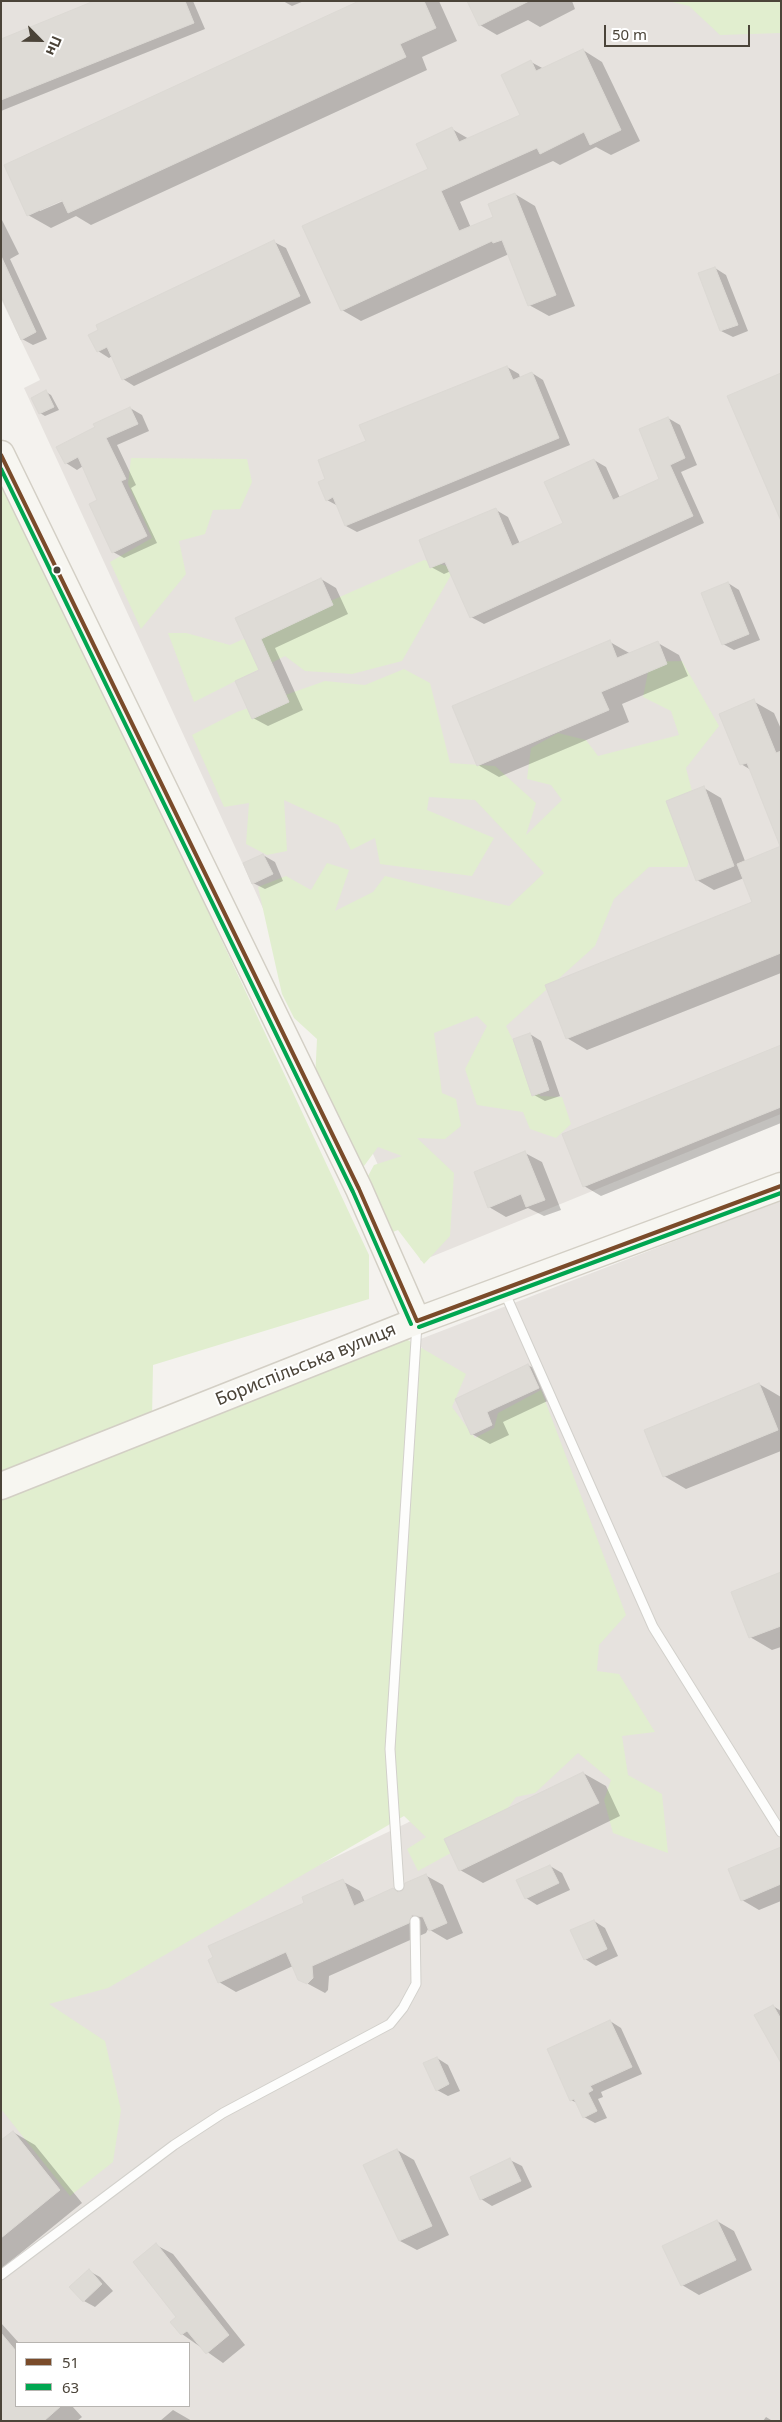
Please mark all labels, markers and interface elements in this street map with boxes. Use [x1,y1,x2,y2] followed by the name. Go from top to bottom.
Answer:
[15,15,65,65] north arrow
[607,15,753,47] scale bar
[612,24,647,44] text: 50 m
[42,33,67,59] text: Пн
[52,565,62,575] unlabelled marker
[213,1319,399,1411] street label: Бориспільська вулиця
[15,2342,190,2407] legend
[62,2352,79,2372] text: 51
[62,2377,79,2397] text: 63

